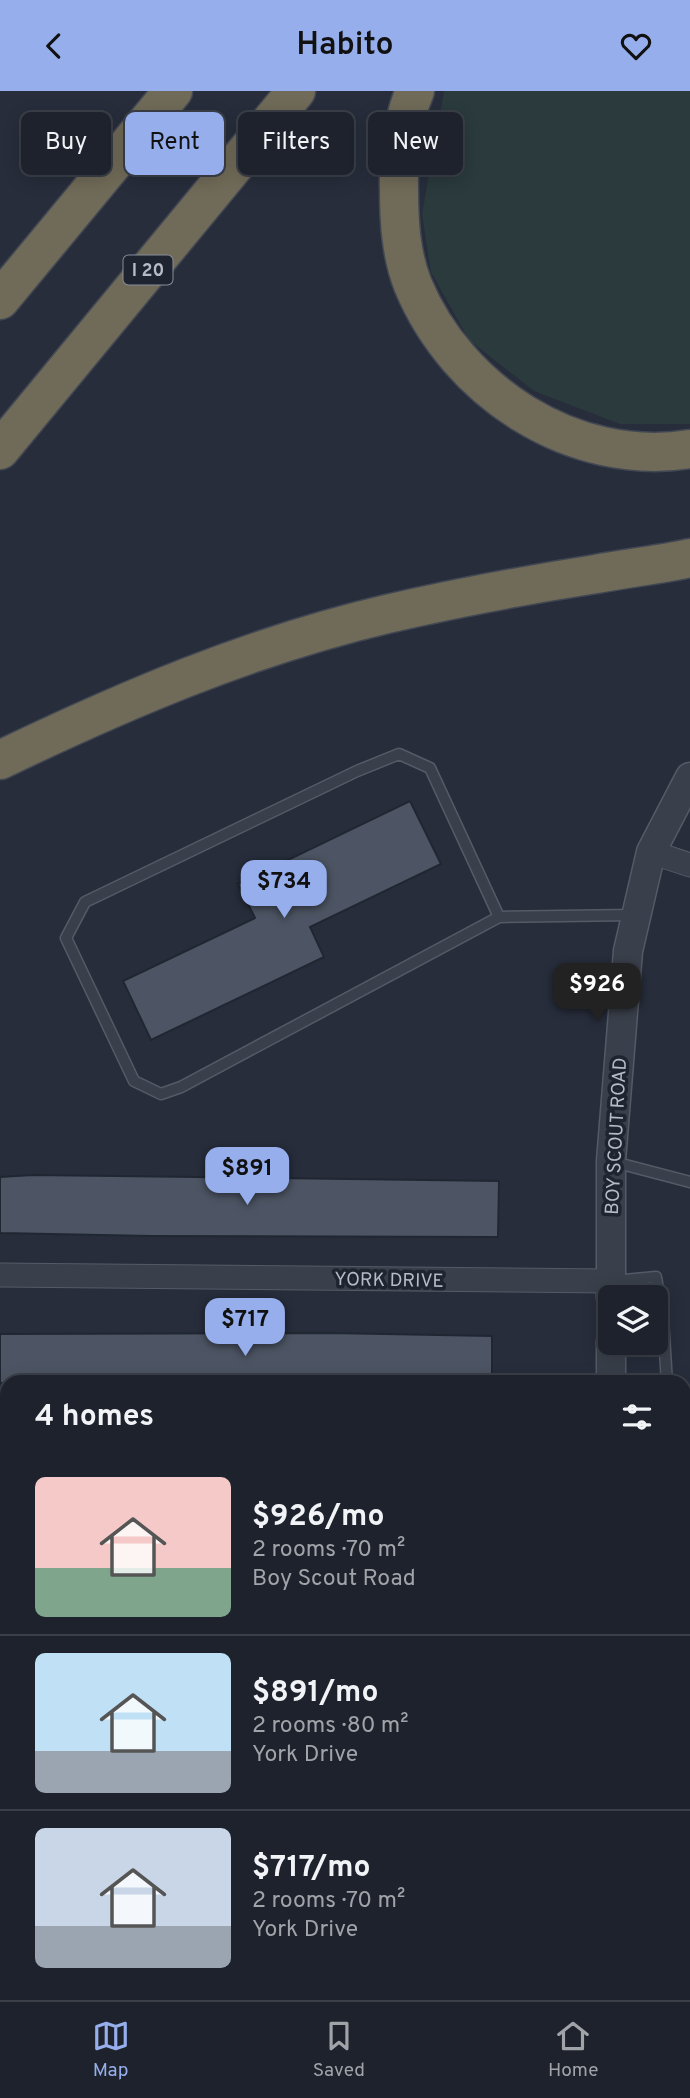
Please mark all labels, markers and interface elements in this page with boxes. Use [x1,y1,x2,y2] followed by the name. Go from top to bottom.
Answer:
[296,26,394,66] text: Habito
[35,27,73,65] icon: back
[617,27,655,65] icon: heart
[21,112,111,175] chip: Buy
[125,112,224,175] chip: Rent
[238,112,354,175] chip: Filters
[368,112,463,175] chip: New
[124,255,172,285] road number: I 20
[243,861,325,920] pin: $734
[257,868,311,897] text: $734
[556,963,638,1023] pin: $926
[569,971,625,1000] text: $926
[601,1057,633,1215] street label: BOY SCOUT ROAD
[206,1147,288,1207] pin: $891
[221,1155,273,1184] text: $891
[334,1268,444,1294] street label: YORK DRIVE
[598,1285,668,1355] map controls
[598,1285,668,1355] button: layers
[204,1299,286,1358] pin: $717
[221,1306,269,1335] text: $717
[618,1398,656,1436] icon: filters
[35,1399,154,1436] text: 4 homes
[252,1499,384,1536] text: $926/mo
[91,1505,175,1589] icon: home
[252,1536,405,1565] text: 2 rooms · 70 m²
[252,1565,416,1594] text: Boy Scout Road
[252,1675,379,1712] text: $891/mo
[91,1681,175,1765] icon: home
[252,1712,409,1741] text: 2 rooms · 80 m²
[252,1741,358,1770] text: York Drive
[252,1850,371,1887] text: $717/mo
[91,1856,175,1940] icon: home
[252,1887,405,1916] text: 2 rooms · 70 m²
[252,1916,358,1945] text: York Drive
[92,2017,130,2083] tab: Map
[313,2017,365,2083] tab: Saved
[548,2017,598,2083] tab: Home

